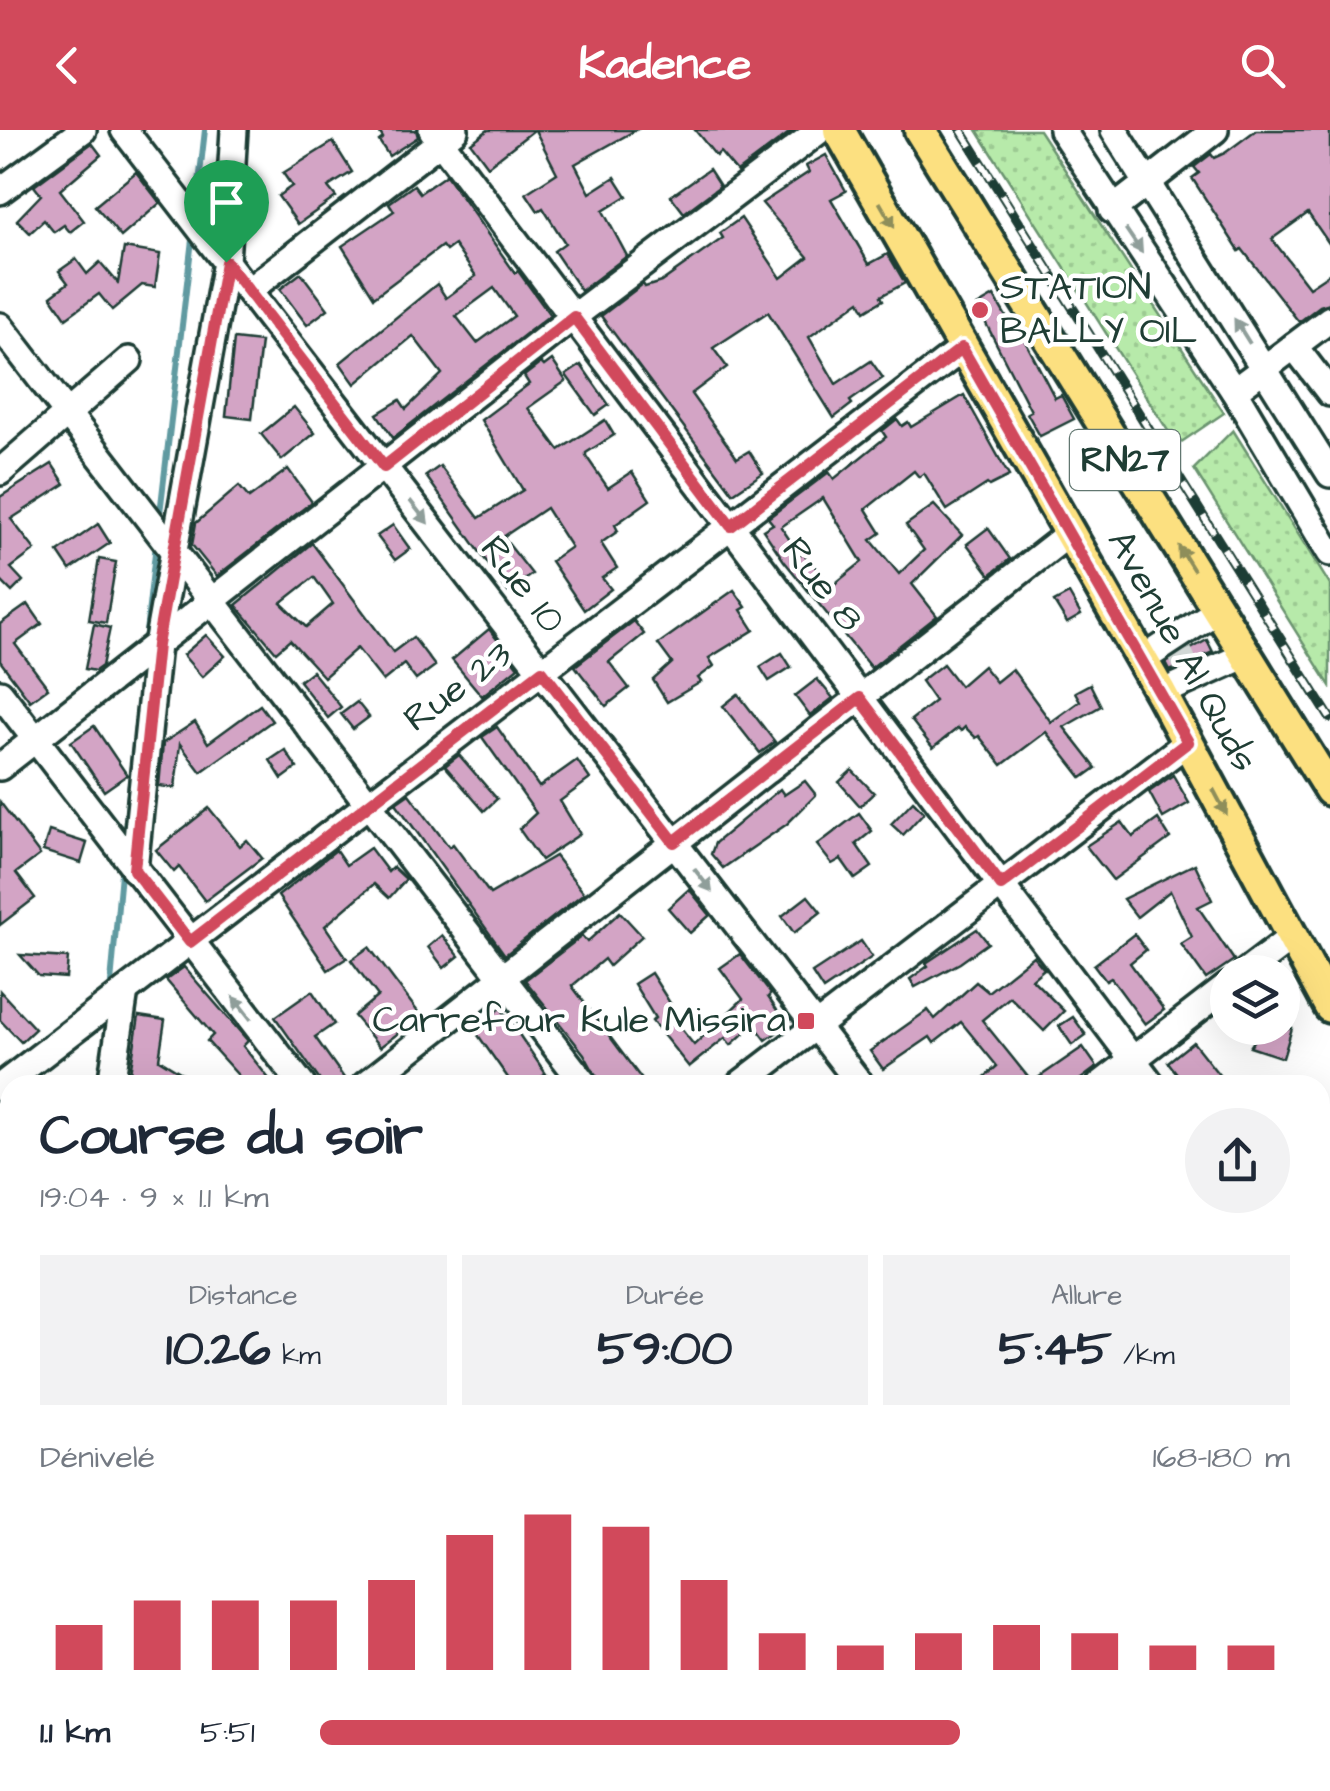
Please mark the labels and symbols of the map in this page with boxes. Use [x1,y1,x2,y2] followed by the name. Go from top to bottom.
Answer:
[184,160,269,263] pin
[878,201,896,229] one-way arrow
[1124,228,1142,255] one-way arrow
[1000,262,1197,358] place label: STATION BALLY OIL
[969,299,991,321] marker: STATION BALLY OIL
[1233,318,1251,345] one-way arrow
[1070,430,1180,490] road number: RN27
[408,499,428,525] one-way arrow
[1094,521,1270,781] street label: Avenue Al Quds
[467,525,577,645] street label: Rue 10
[769,527,875,643] street label: Rue 8
[1178,545,1196,572] one-way arrow
[393,629,523,745] street label: Rue 23
[1211,788,1228,817] one-way arrow
[692,867,713,893] one-way arrow
[232,995,252,1021] one-way arrow
[372,995,786,1047] place label: Carrefour Kule Missira
[795,1010,817,1032] marker: Carrefour Kule Missira

